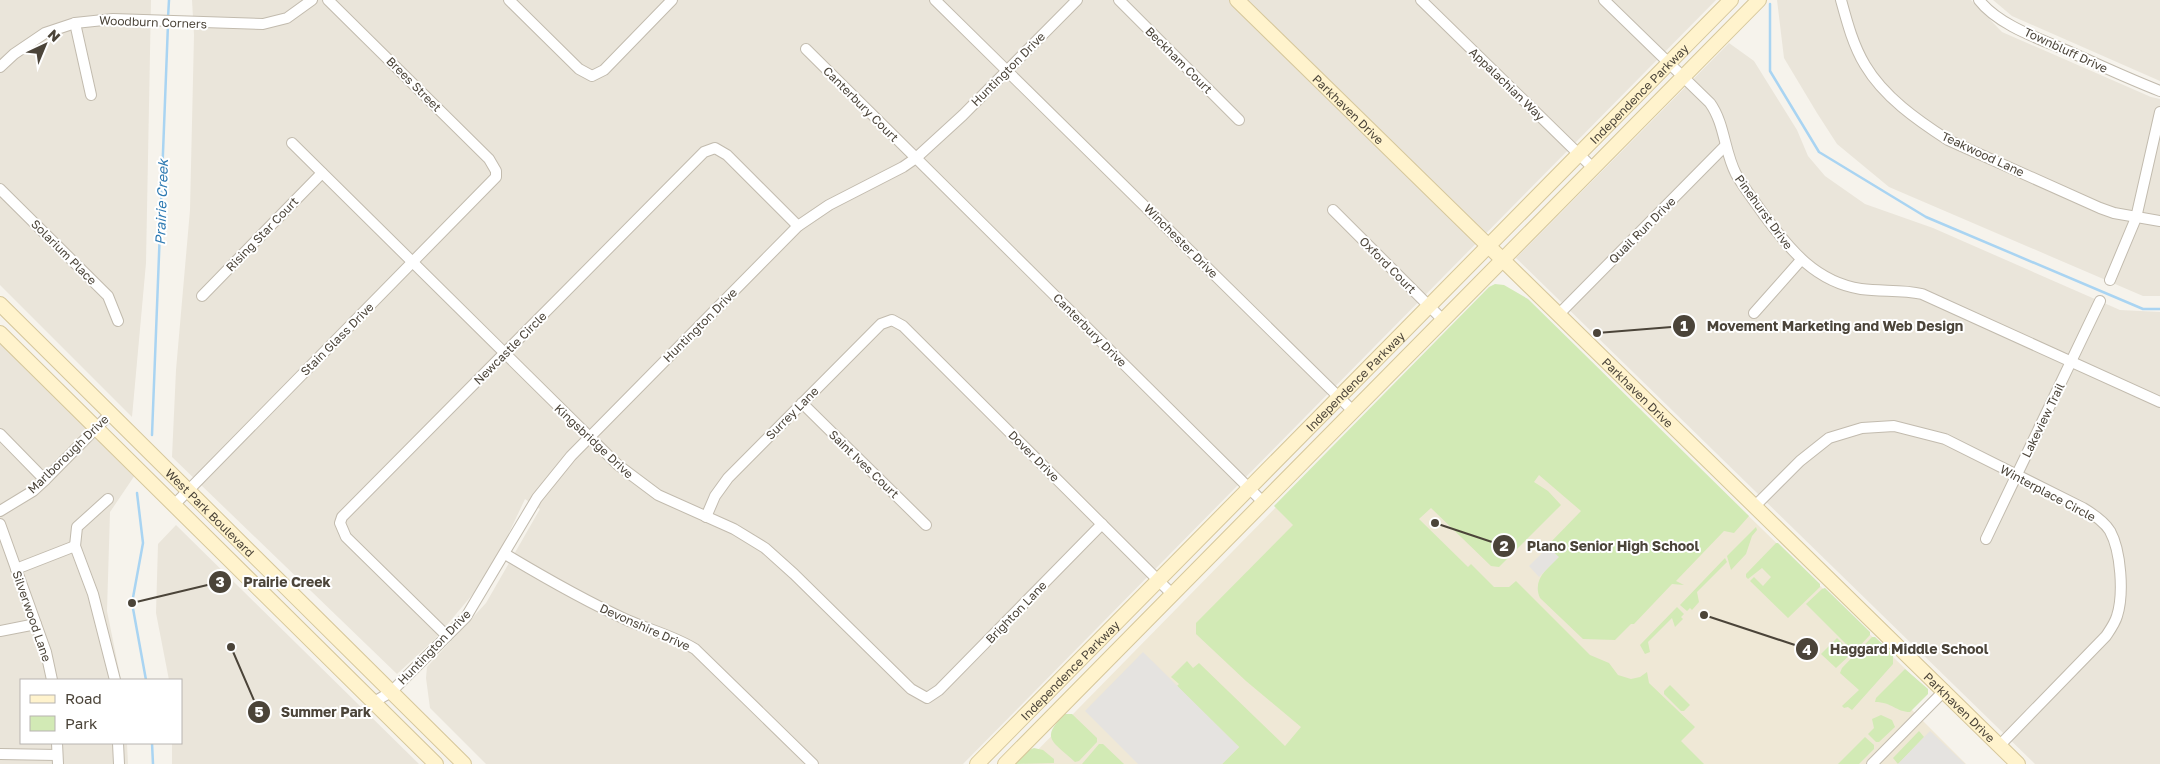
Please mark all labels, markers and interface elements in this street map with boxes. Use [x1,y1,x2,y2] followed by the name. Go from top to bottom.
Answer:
[99,13,207,31] street label: Woodburn Corners
[20,20,70,70] north arrow
[1142,23,1216,97] street label: Beckham Court
[2022,24,2110,76] street label: Townbluff Drive
[45,25,64,45] text: N
[968,29,1048,109] street label: Huntington Drive
[1586,40,1691,147] street label: Independence Parkway
[1466,44,1548,124] street label: Appalachian Way
[383,53,445,115] street label: Brees Street
[820,63,902,145] street label: Canterbury Court
[1310,71,1387,147] street label: Parkhaven Drive
[1939,128,2027,180] street label: Teakwood Lane
[151,157,171,245] water label: Prairie Creek
[1732,172,1796,252] street label: Pinehurst Drive
[223,193,301,274] street label: Rising Star Court
[1605,193,1679,267] street label: Quail Run Drive
[1141,201,1221,281] street label: Winchester Drive
[28,216,100,288] street label: Solarium Place
[1356,233,1420,297] street label: Oxford Court
[660,285,740,365] street label: Huntington Drive
[1050,290,1130,370] street label: Canterbury Drive
[297,299,377,379] street label: Stain Glass Drive
[470,308,550,388] street label: Newcastle Circle
[1672,312,1973,341] callout: Movement Marketing and Web Design
[1680,316,1688,334] text: 1
[1707,317,1963,334] text: Movement Marketing and Web Design
[1302,328,1408,434] street label: Independence Parkway
[1599,354,1677,430] street label: Parkhaven Drive
[2018,380,2068,460] street label: Lakeview Trail
[762,383,822,443] street label: Surrey Lane
[551,401,637,481] street label: Kingsbridge Drive
[24,412,112,496] street label: Marlborough Drive
[826,427,902,501] street label: Saint Ives Court
[1005,427,1063,485] street label: Dover Drive
[1998,461,2098,525] street label: Winterplace Circle
[163,465,258,560] street label: West Park Boulevard
[1491,532,1709,561] callout: Plano Senior High School
[1499,536,1509,554] text: 2
[1527,537,1699,554] text: Plano Senior High School
[208,567,340,596] callout: Prairie Creek
[9,568,55,664] street label: Silverwood Lane
[215,572,225,590] text: 3
[243,573,331,590] text: Prairie Creek
[982,578,1050,646] street label: Brighton Lane
[597,600,693,654] street label: Devonshire Drive
[394,606,474,688] street label: Huntington Drive
[1017,617,1122,723] street label: Independence Parkway
[1794,635,1998,664] callout: Haggard Middle School
[1802,640,1812,658] text: 4
[1830,640,1989,657] text: Haggard Middle School
[1921,669,1998,745] street label: Parkhaven Drive
[20,679,182,744] legend
[65,689,102,707] text: Road
[246,697,382,726] callout: Summer Park
[254,702,264,720] text: 5
[281,703,371,720] text: Summer Park
[65,714,98,732] text: Park

